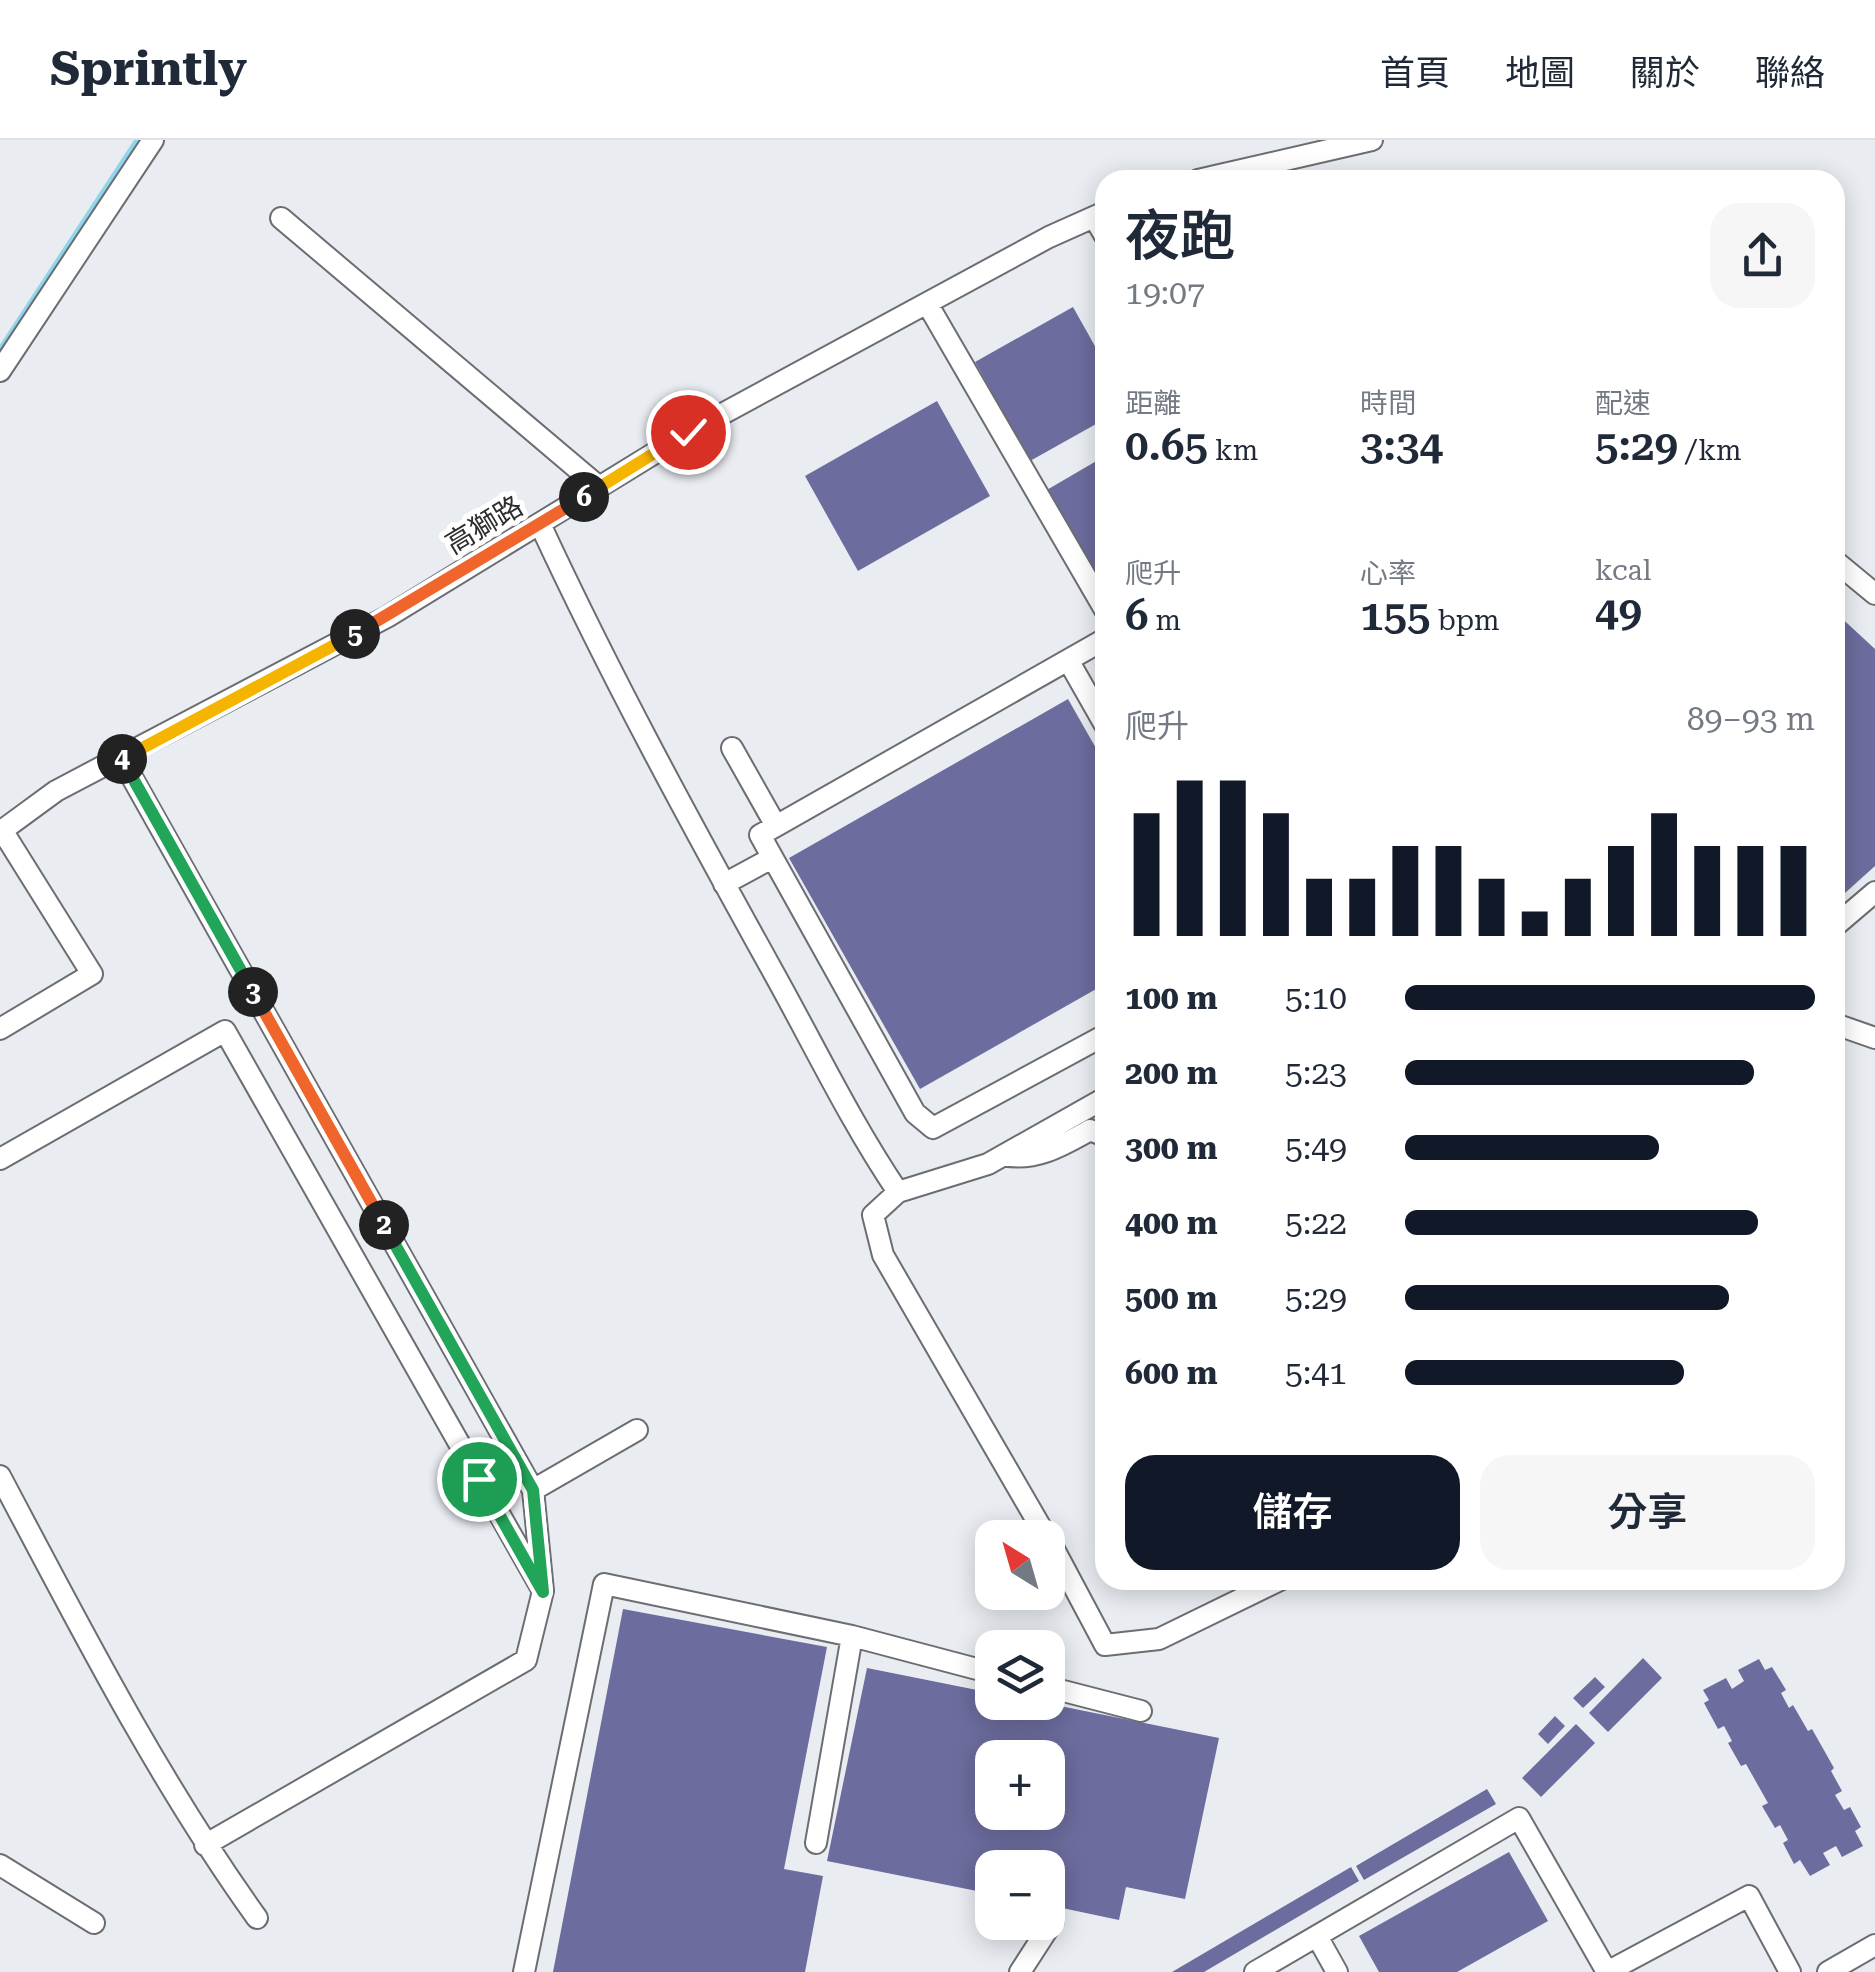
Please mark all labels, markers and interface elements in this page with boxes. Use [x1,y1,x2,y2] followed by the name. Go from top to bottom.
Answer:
[50,41,247,97] text: Sprintly
[1380,53,1450,94] text: 首頁
[1505,53,1575,94] text: 地圖
[1630,53,1700,94] text: 關於
[1755,53,1825,94] text: 聯絡
[1710,203,1815,308] button: share
[1125,204,1235,268] text: 夜跑
[1125,274,1205,312] text: 19:07
[1125,387,1181,420] text: 距離
[1360,387,1416,420] text: 時間
[1595,387,1651,420] text: 配速
[646,390,731,475] pin
[661,405,716,460] icon: check
[1125,421,1208,470] text: 0.65
[1360,421,1443,470] text: 3:34
[1595,421,1678,470] text: 5:29
[1208,434,1258,467] text: km
[1678,434,1742,467] text: /km
[559,472,609,522] pin: 6
[576,480,592,513] text: 6
[439,489,529,561] street label: 高獅路
[1595,554,1651,587] text: kcal
[1125,557,1181,590] text: 爬升
[1360,557,1416,590] text: 心率
[1595,587,1642,636] text: 49
[1125,591,1149,640] text: 6
[1360,591,1431,640] text: 155
[1149,604,1181,637] text: m
[1431,604,1500,637] text: bpm
[330,609,380,659] pin: 5
[347,617,363,650] text: 5
[1687,700,1815,738] text: 89–93 m
[1125,707,1189,745] text: 爬升
[97,734,147,784] pin: 4
[114,742,130,775] text: 4
[228,967,278,1017] pin: 3
[245,975,261,1008] text: 3
[1125,979,1218,1017] text: 100 m
[1285,979,1347,1017] text: 5:10
[1125,1054,1218,1092] text: 200 m
[1285,1054,1347,1092] text: 5:23
[1125,1129,1218,1167] text: 300 m
[1285,1129,1347,1167] text: 5:49
[359,1200,409,1250] pin: 2
[1125,1204,1218,1242] text: 400 m
[1285,1204,1347,1242] text: 5:22
[376,1208,392,1241] text: 2
[1125,1279,1218,1317] text: 500 m
[1285,1279,1347,1317] text: 5:29
[1125,1354,1218,1392] text: 600 m
[1285,1354,1347,1392] text: 5:41
[437,1437,522,1522] pin
[452,1452,507,1507] icon: arrive
[1125,1455,1460,1570] button: 儲存
[1480,1455,1815,1570] button: 分享
[975,1520,1065,1610] north arrow
[975,1520,1065,1940] map controls
[975,1630,1065,1720] button: layers
[975,1740,1065,1830] button: +
[975,1850,1065,1940] button: −

